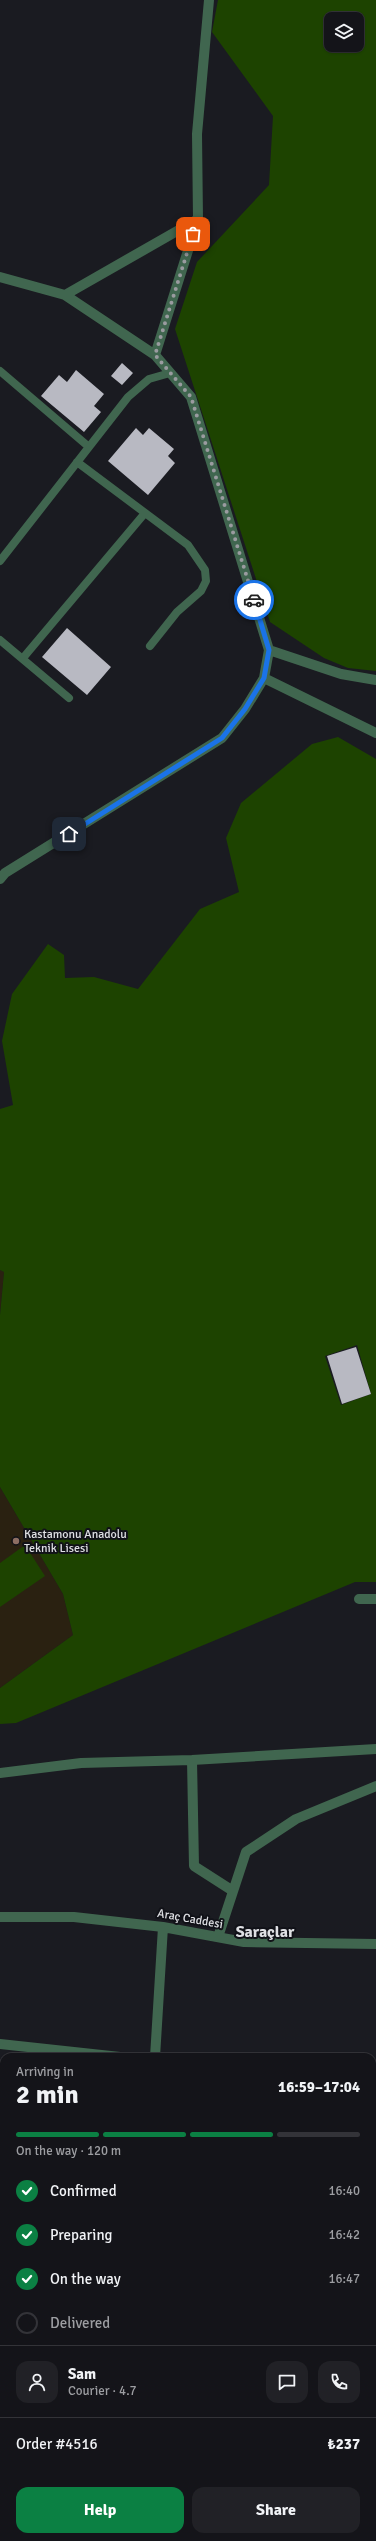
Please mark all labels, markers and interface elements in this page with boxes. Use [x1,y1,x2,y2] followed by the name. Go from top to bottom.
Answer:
[324,12,364,52] map controls
[324,12,364,52] button: layers
[176,217,210,251] pin
[182,223,204,245] icon: bag
[234,580,274,620] courier
[243,589,265,611] icon: car
[52,817,86,851] pin
[58,823,80,845] icon: home
[24,1527,127,1556] place label: Kastamonu Anadolu Teknik Lisesi
[11,1536,21,1546] marker: Kastamonu Anadolu Teknik Lisesi
[156,1906,224,1932] street label: Araç Caddesi
[236,1922,295,1942] district label: Saraçlar
[16,2064,74,2080] text: Arriving in
[278,2078,360,2096] text: 16:59–17:04
[16,2079,79,2111] text: 2 min
[16,2143,121,2159] text: On the way · 120 m
[16,2180,38,2202] icon: check
[50,2182,117,2200] text: Confirmed
[328,2183,360,2199] text: 16:40
[16,2224,38,2246] icon: check
[50,2226,113,2244] text: Preparing
[328,2227,360,2243] text: 16:42
[16,2268,38,2290] icon: check
[50,2270,121,2288] text: On the way
[328,2271,360,2287] text: 16:47
[50,2314,110,2332] text: Delivered
[16,2361,58,2403] button: person
[266,2361,308,2403] button: chat
[318,2361,360,2403] button: phone
[68,2365,96,2383] text: Sam
[68,2383,137,2399] text: Courier · 4.7
[16,2435,98,2453] text: Order #4516
[328,2435,360,2453] text: ₺237
[16,2487,184,2533] button: Help
[192,2487,360,2533] button: Share

